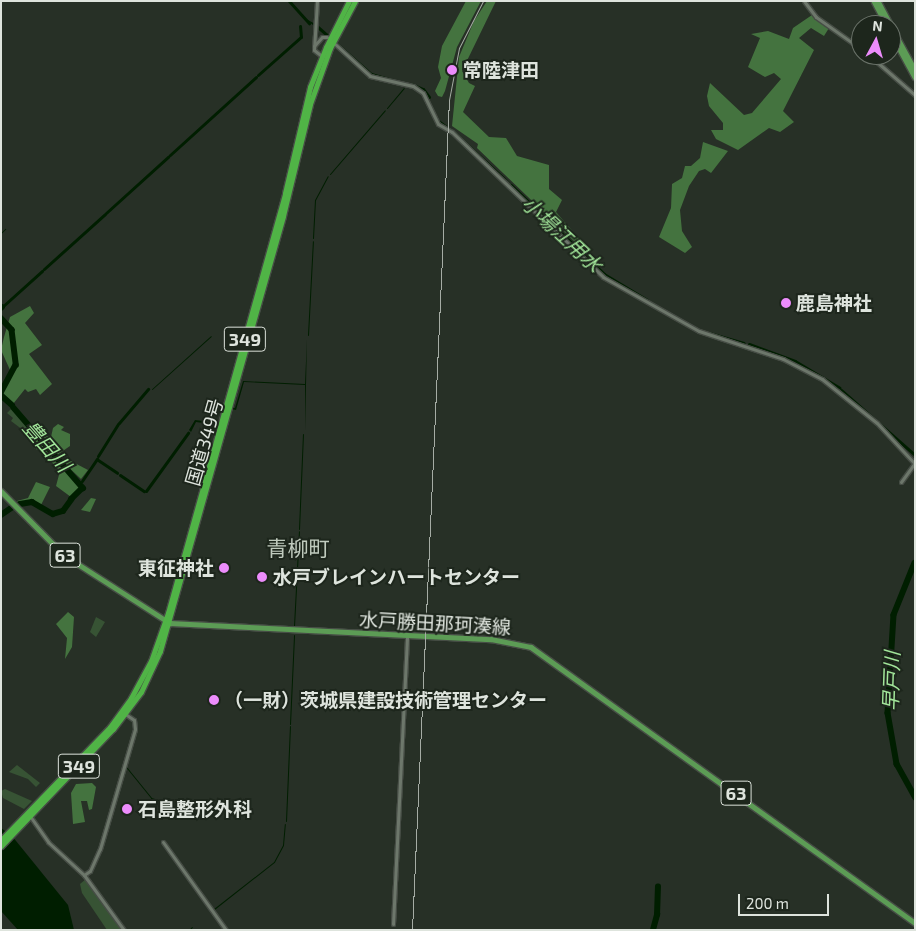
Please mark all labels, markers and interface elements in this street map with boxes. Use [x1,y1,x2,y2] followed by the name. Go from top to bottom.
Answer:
[851,15,901,65] north arrow
[872,17,883,35] text: N
[463,59,539,81] place label: 常陸津田
[445,63,459,77] marker: 常陸津田
[517,191,607,277] water label: 小場江用水
[796,292,872,314] place label: 鹿島神社
[780,297,792,309] marker: 鹿島神社
[224,324,266,354] road number: 349
[181,396,227,488] street label: 国道349号
[18,415,76,477] water label: 豊田川
[267,535,329,561] district label: 青柳町
[49,540,81,570] road number: 63
[138,557,214,579] place label: 東征神社
[218,562,230,574] marker: 東征神社
[273,566,520,588] place label: 水戸ブレインハートセンター
[255,570,269,584] marker: 水戸ブレインハートセンター
[359,608,511,638] street label: 水戸勝田那珂湊線
[878,651,904,711] water label: 早戸川
[224,689,547,711] place label: （一財）茨城県建設技術管理センター
[208,694,220,706] marker: （一財）茨城県建設技術管理センター
[58,750,100,781] road number: 349
[720,778,752,808] road number: 63
[138,798,252,820] place label: 石島整形外科
[120,802,134,816] marker: 石島整形外科
[741,884,832,916] scale bar
[746,894,789,912] text: 200 m

